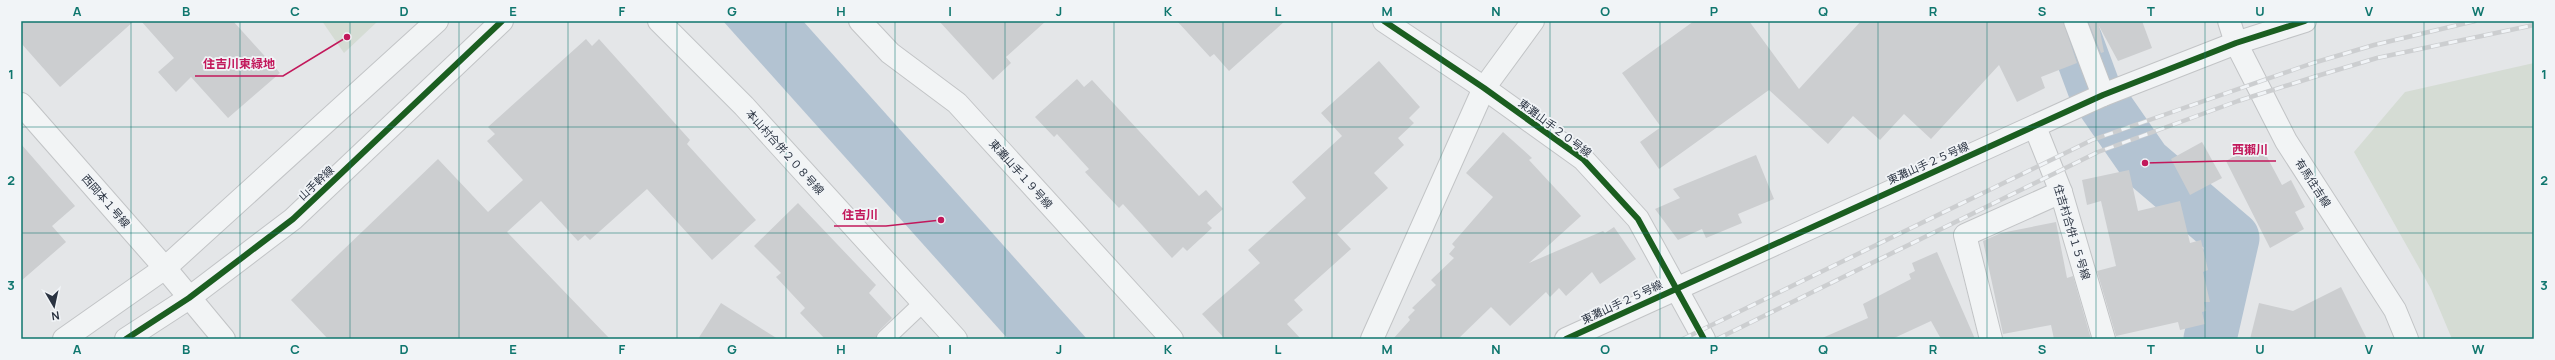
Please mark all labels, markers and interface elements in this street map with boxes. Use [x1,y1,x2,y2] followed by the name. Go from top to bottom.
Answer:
[73,2,82,20] text: A
[182,2,190,20] text: B
[290,2,300,20] text: C
[399,2,409,20] text: D
[509,2,517,20] text: E
[619,2,626,20] text: F
[727,2,737,20] text: G
[836,2,846,20] text: H
[948,2,952,20] text: I
[1056,2,1062,20] text: J
[1164,2,1173,20] text: K
[1275,2,1282,20] text: L
[1381,2,1393,20] text: M
[1491,2,1501,20] text: N
[1600,2,1610,20] text: O
[1710,2,1718,20] text: P
[1818,2,1828,20] text: Q
[1929,2,1938,20] text: R
[2038,2,2047,20] text: S
[2147,2,2155,20] text: T
[2255,2,2265,20] text: U
[2365,2,2374,20] text: V
[2472,2,2485,20] text: W
[195,52,283,76] callout: 住吉川東緑地
[203,55,275,72] text: 住吉川東緑地
[8,65,14,83] text: 1
[2541,65,2547,83] text: 1
[1516,95,1595,160] street label: 東灘山手２０号線
[743,106,828,198] street label: 本山村合併２０８号線
[986,136,1056,211] street label: 東灘山手１９号線
[2224,137,2276,161] callout: 西獺川
[1885,138,1971,187] street label: 東灘山手２５号線
[2232,141,2268,158] text: 西獺川
[2292,156,2335,210] street label: 有馬住吉線
[294,162,337,203] street label: 山手幹線
[7,171,15,189] text: 2
[79,171,134,230] street label: 西岡本１号線
[2540,171,2548,189] text: 2
[2051,182,2094,281] street label: 住吉村合併１５号線
[834,202,886,226] callout: 住吉川
[842,206,878,223] text: 住吉川
[7,276,15,294] text: 3
[1579,276,1665,327] street label: 東灘山手２５号線
[2540,276,2548,294] text: 3
[34,286,74,326] north arrow
[50,308,61,324] text: N
[73,340,82,358] text: A
[182,340,190,358] text: B
[290,340,300,358] text: C
[399,340,409,358] text: D
[509,340,517,358] text: E
[619,340,626,358] text: F
[727,340,737,358] text: G
[836,340,846,358] text: H
[948,340,952,358] text: I
[1056,340,1062,358] text: J
[1164,340,1173,358] text: K
[1275,340,1282,358] text: L
[1381,340,1393,358] text: M
[1491,340,1501,358] text: N
[1600,340,1610,358] text: O
[1710,340,1718,358] text: P
[1818,340,1828,358] text: Q
[1929,340,1938,358] text: R
[2038,340,2047,358] text: S
[2147,340,2155,358] text: T
[2255,340,2265,358] text: U
[2365,340,2374,358] text: V
[2472,340,2485,358] text: W

